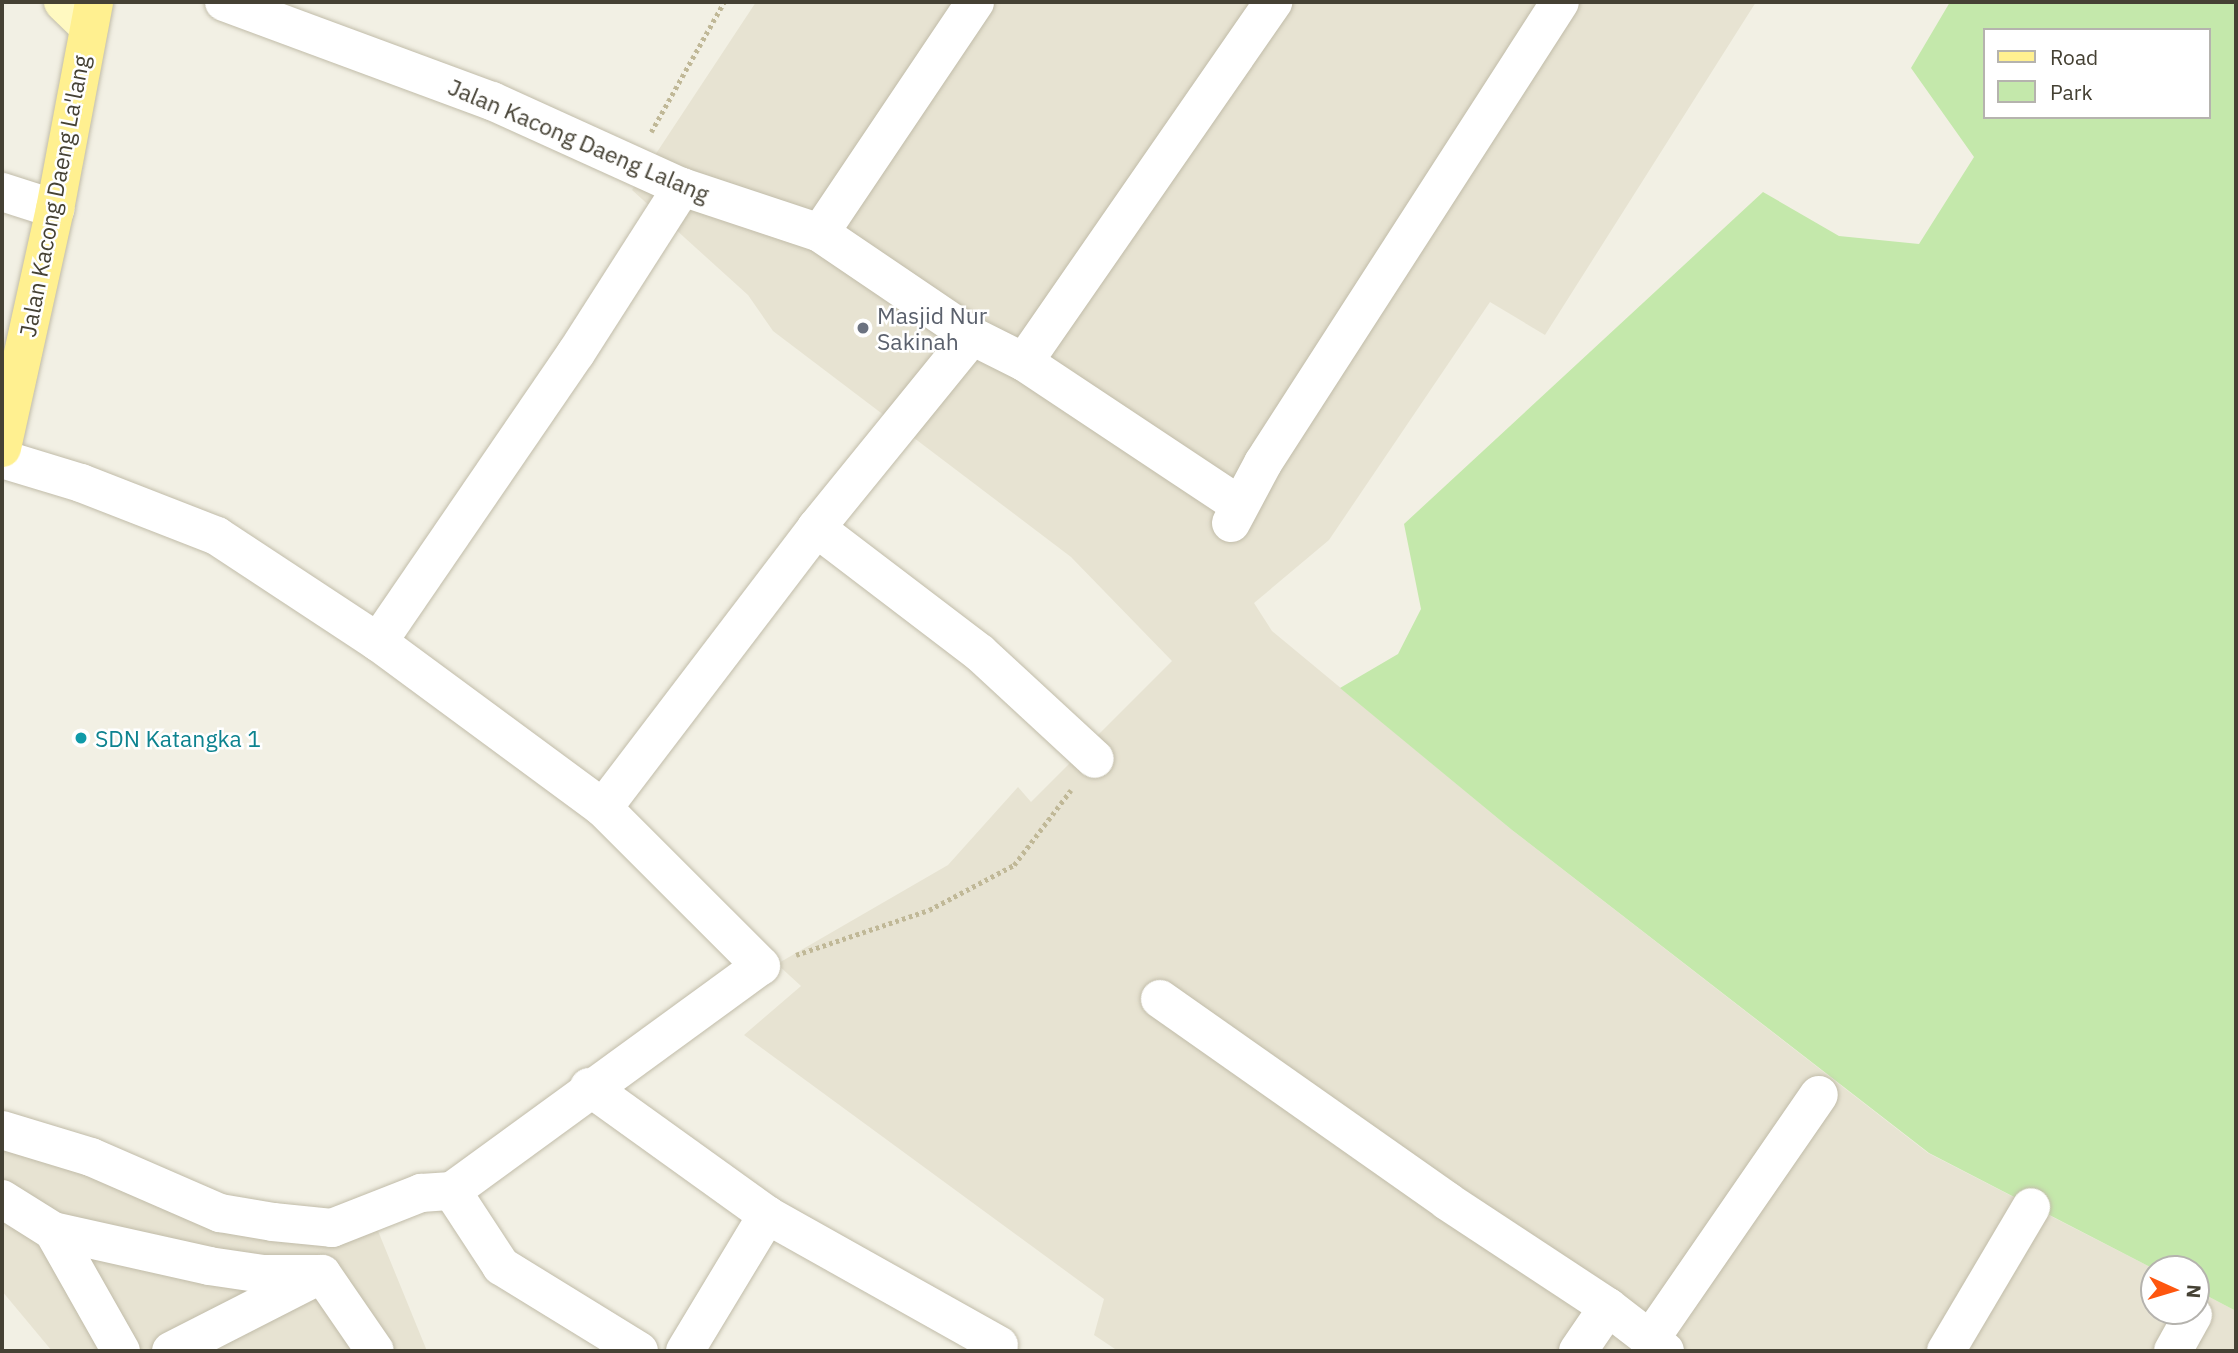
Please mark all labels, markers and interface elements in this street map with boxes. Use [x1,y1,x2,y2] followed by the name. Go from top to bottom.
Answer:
[1982,28,2210,119] legend
[2050,43,2098,71] text: Road
[13,53,95,339] street label: Jalan Kacong Daeng La'lang
[444,72,714,208] street label: Jalan Kacong Daeng Lalang
[2050,78,2093,106] text: Park
[877,301,987,355] place label: Masjid Nur Sakinah
[855,320,871,336] marker: Masjid Nur Sakinah
[95,724,261,752] place label: SDN Katangka 1
[73,730,89,746] marker: SDN Katangka 1
[2140,1255,2210,1325] north arrow
[2182,1284,2206,1299] text: N

